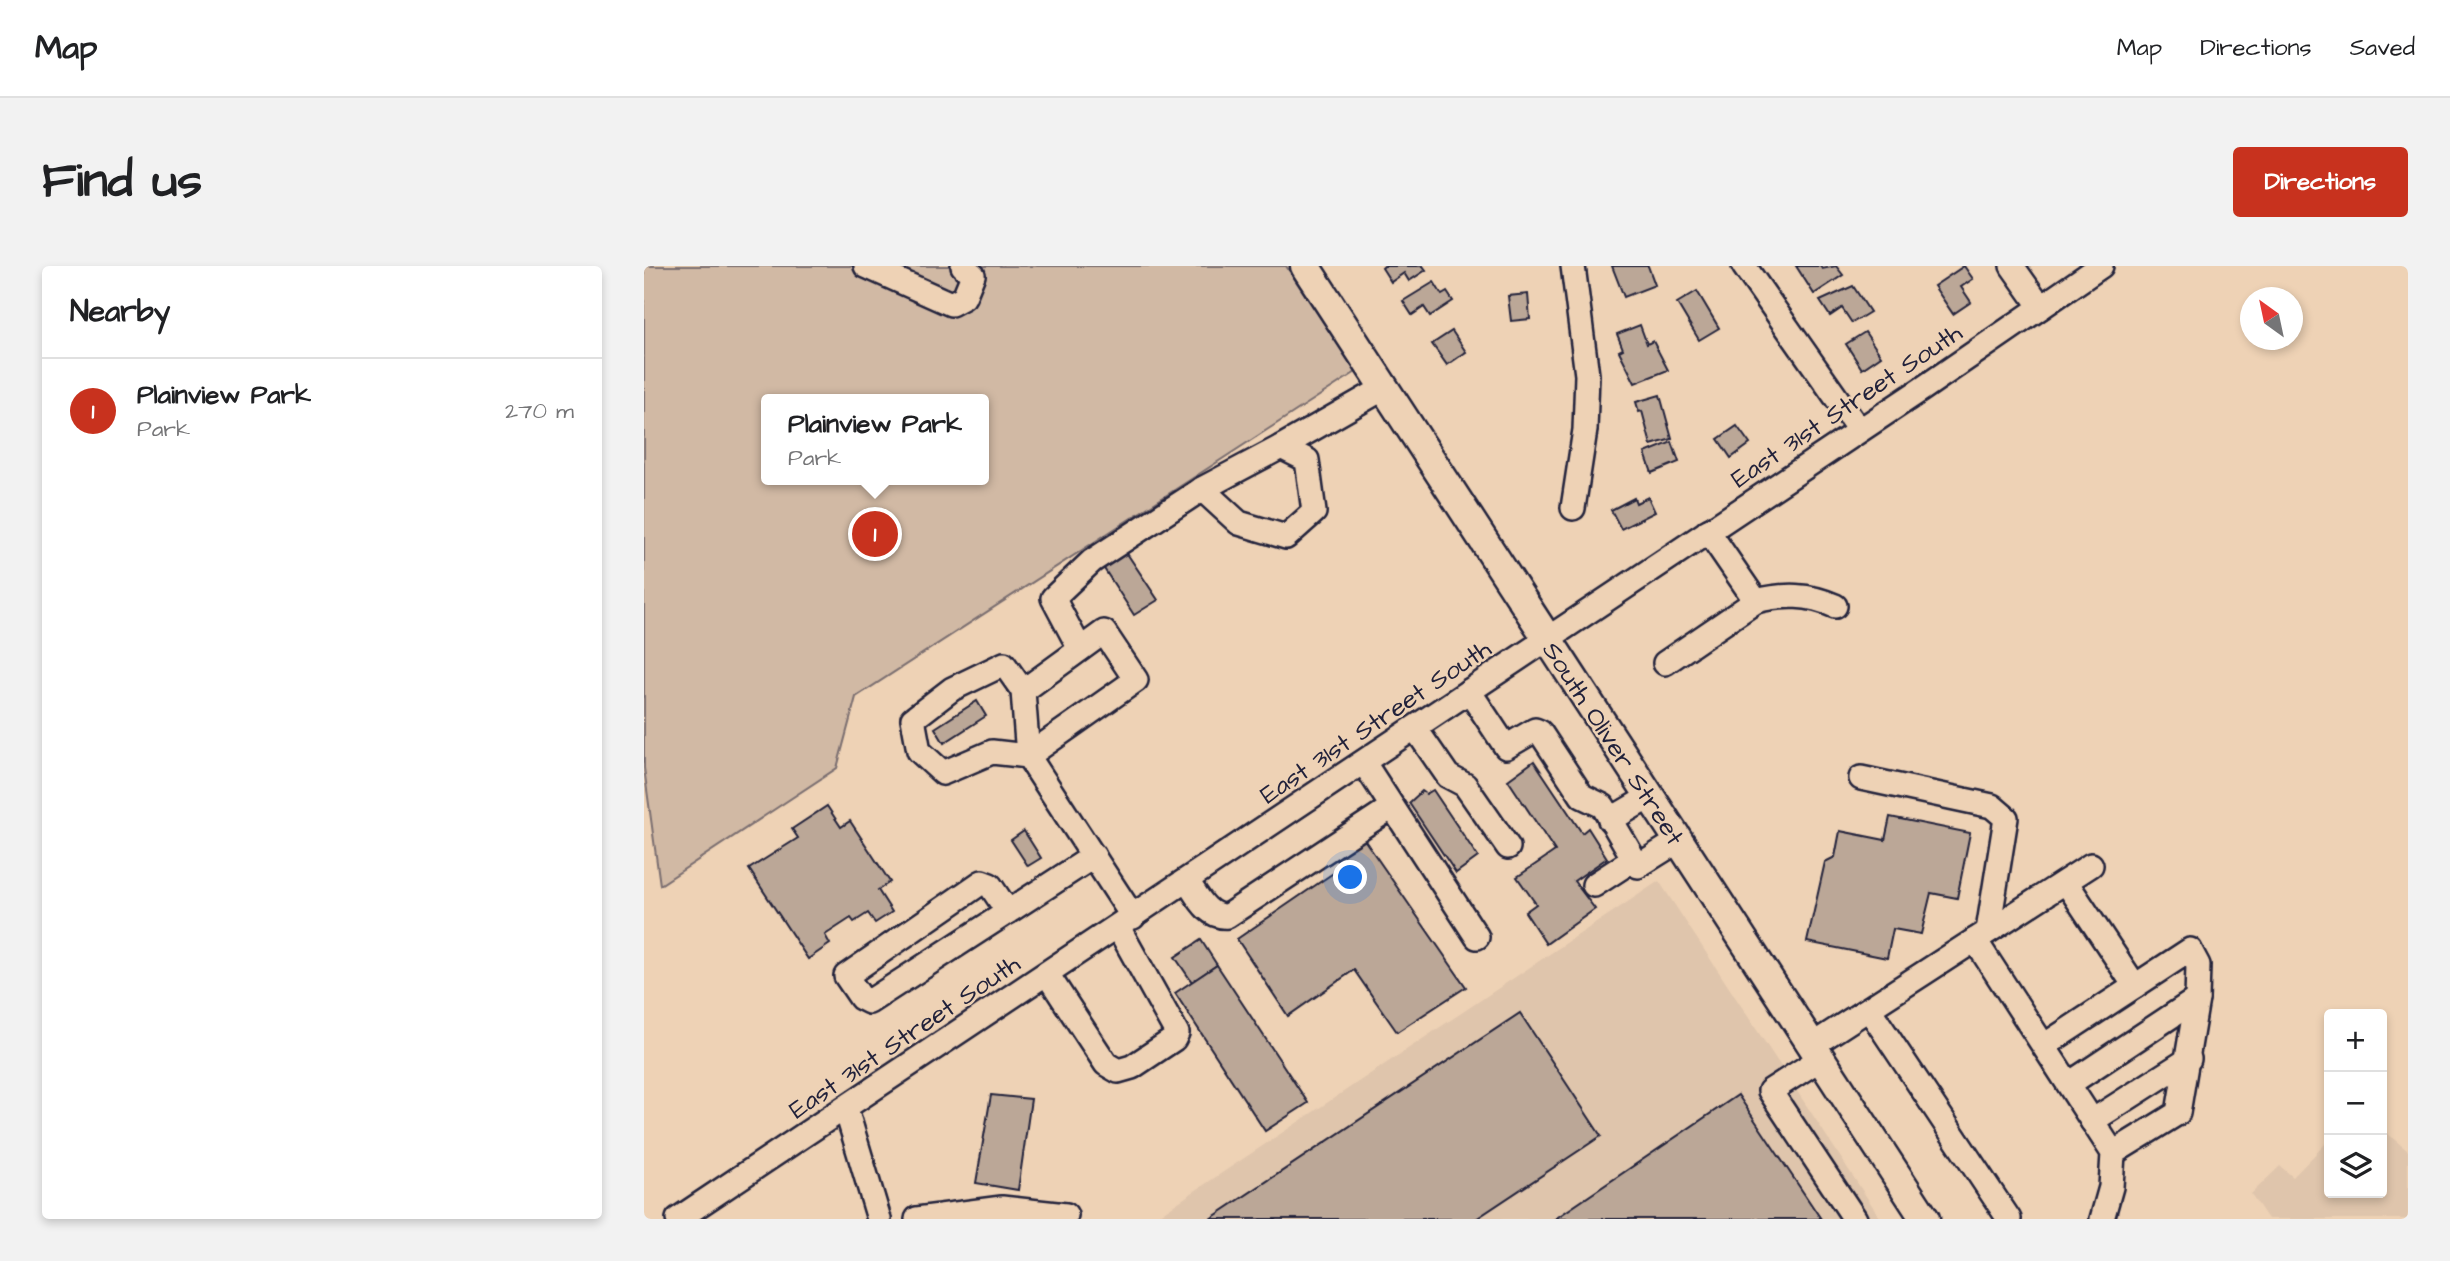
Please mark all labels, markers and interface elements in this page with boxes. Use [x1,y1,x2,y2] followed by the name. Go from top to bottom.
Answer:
[35,25,97,71] text: Map
[2117,31,2162,65] text: Map
[2200,31,2312,65] text: Directions
[2350,31,2415,65] text: Saved
[2233,147,2408,217] button: Directions
[42,148,202,216] text: Find us
[2240,287,2303,350] north arrow
[70,291,170,333] text: Nearby
[1724,315,1969,497] street label: East 31st Street South
[137,377,311,413] text: Plainview Park
[761,394,989,485] popup
[92,395,94,427] text: 1
[505,395,574,427] text: 270 m
[788,406,962,442] text: Plainview Park
[137,413,190,445] text: Park
[788,442,841,474] text: Park
[852,508,898,560] pin: 1
[1253,631,1498,813] street label: East 31st Street South
[1534,635,1693,853] street label: South Oliver Street
[1333,860,1367,894] your location
[782,946,1027,1128] street label: East 31st Street South
[2324,1009,2387,1198] map controls
[2324,1009,2387,1072] button: +
[2324,1072,2387,1135] button: −
[2324,1135,2387,1198] button: layers

